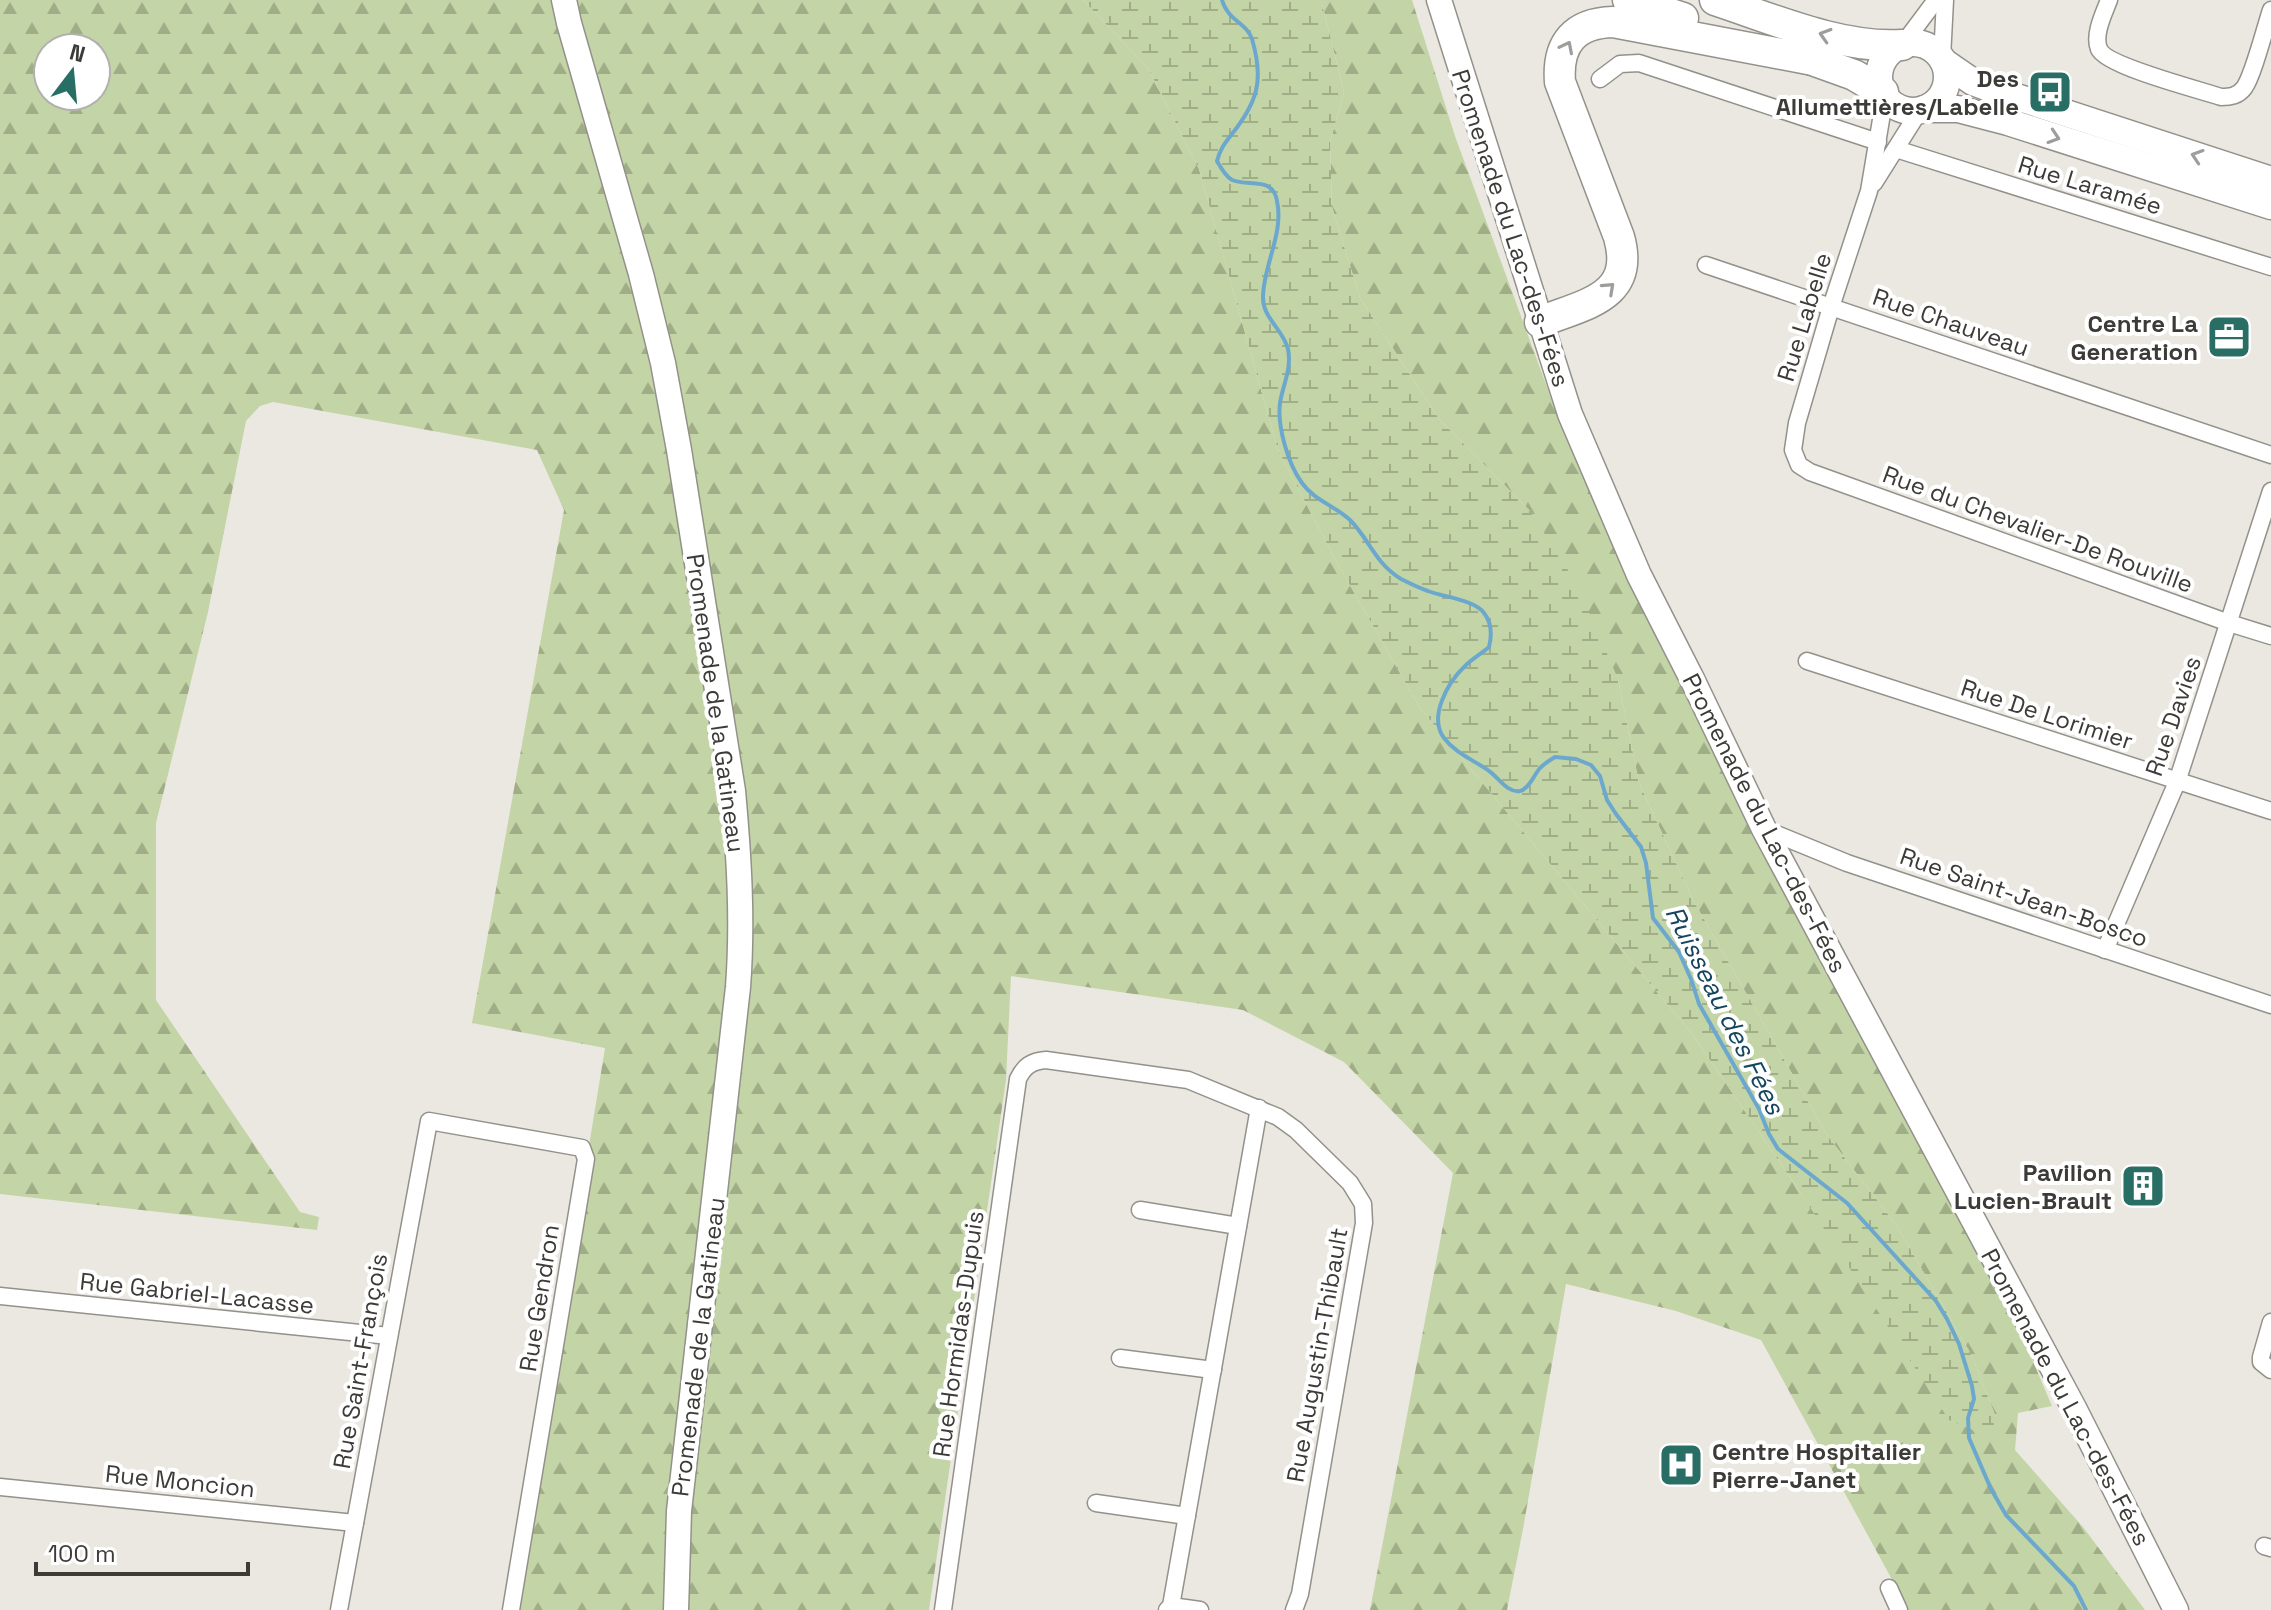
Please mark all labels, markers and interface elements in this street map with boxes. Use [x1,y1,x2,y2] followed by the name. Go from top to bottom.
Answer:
[1819,29,1833,45] one-way arrow
[32,32,112,112] north arrow
[67,37,88,68] text: N
[1558,40,1573,55] one-way arrow
[1776,63,2019,122] place label: Des Allumettières/Labelle
[1445,65,1577,391] street label: Promenade du Lac-des-Fées
[2026,68,2074,116] bus stop icon: Des Allumettières/Labelle
[2047,127,2061,143] one-way arrow
[2014,148,2166,222] street label: Rue Laramée
[2191,149,2204,165] one-way arrow
[1770,249,1838,385] street label: Rue Labelle
[1869,281,2033,363] street label: Rue Chauveau
[1600,283,1614,298] one-way arrow
[2071,308,2198,367] place label: Centre La Generation
[2205,313,2253,361] office icon: Centre La Generation
[1879,458,2197,600] street label: Rue du Chevalier-De Rouville
[680,552,752,854] street label: Promenade de la Gatineau
[2138,652,2208,780] street label: Rue Davies
[1676,668,1854,978] street label: Promenade du Lac-des-Fées
[1957,672,2137,756] street label: Rue De Lorimier
[1896,840,2152,954] street label: Rue Saint-Jean-Bosco
[1658,900,1793,1121] water label: Ruisseau des Fées
[1954,1157,2112,1216] place label: Pavilion Lucien-Brault
[2119,1162,2167,1210] building icon: Pavilion Lucien-Brault
[664,1196,732,1498] street label: Promenade de la Gatineau
[925,1209,991,1459] street label: Rue Hormidas-Dupuis
[512,1222,566,1374] street label: Rue Gendron
[1279,1225,1355,1485] street label: Rue Augustin-Thibault
[1974,1243,2158,1551] street label: Promenade du Lac-des-Fées
[326,1251,394,1471] street label: Rue Saint-François
[78,1265,316,1321] street label: Rue Gabriel-Lacasse
[1712,1436,1921,1495] place label: Centre Hospitalier Pierre-Janet
[1657,1441,1705,1489] hospital icon: Centre Hospitalier Pierre-Janet
[104,1458,256,1504] street label: Rue Moncion
[36,1526,248,1576] scale bar
[48,1538,116,1569] text: 100 m

